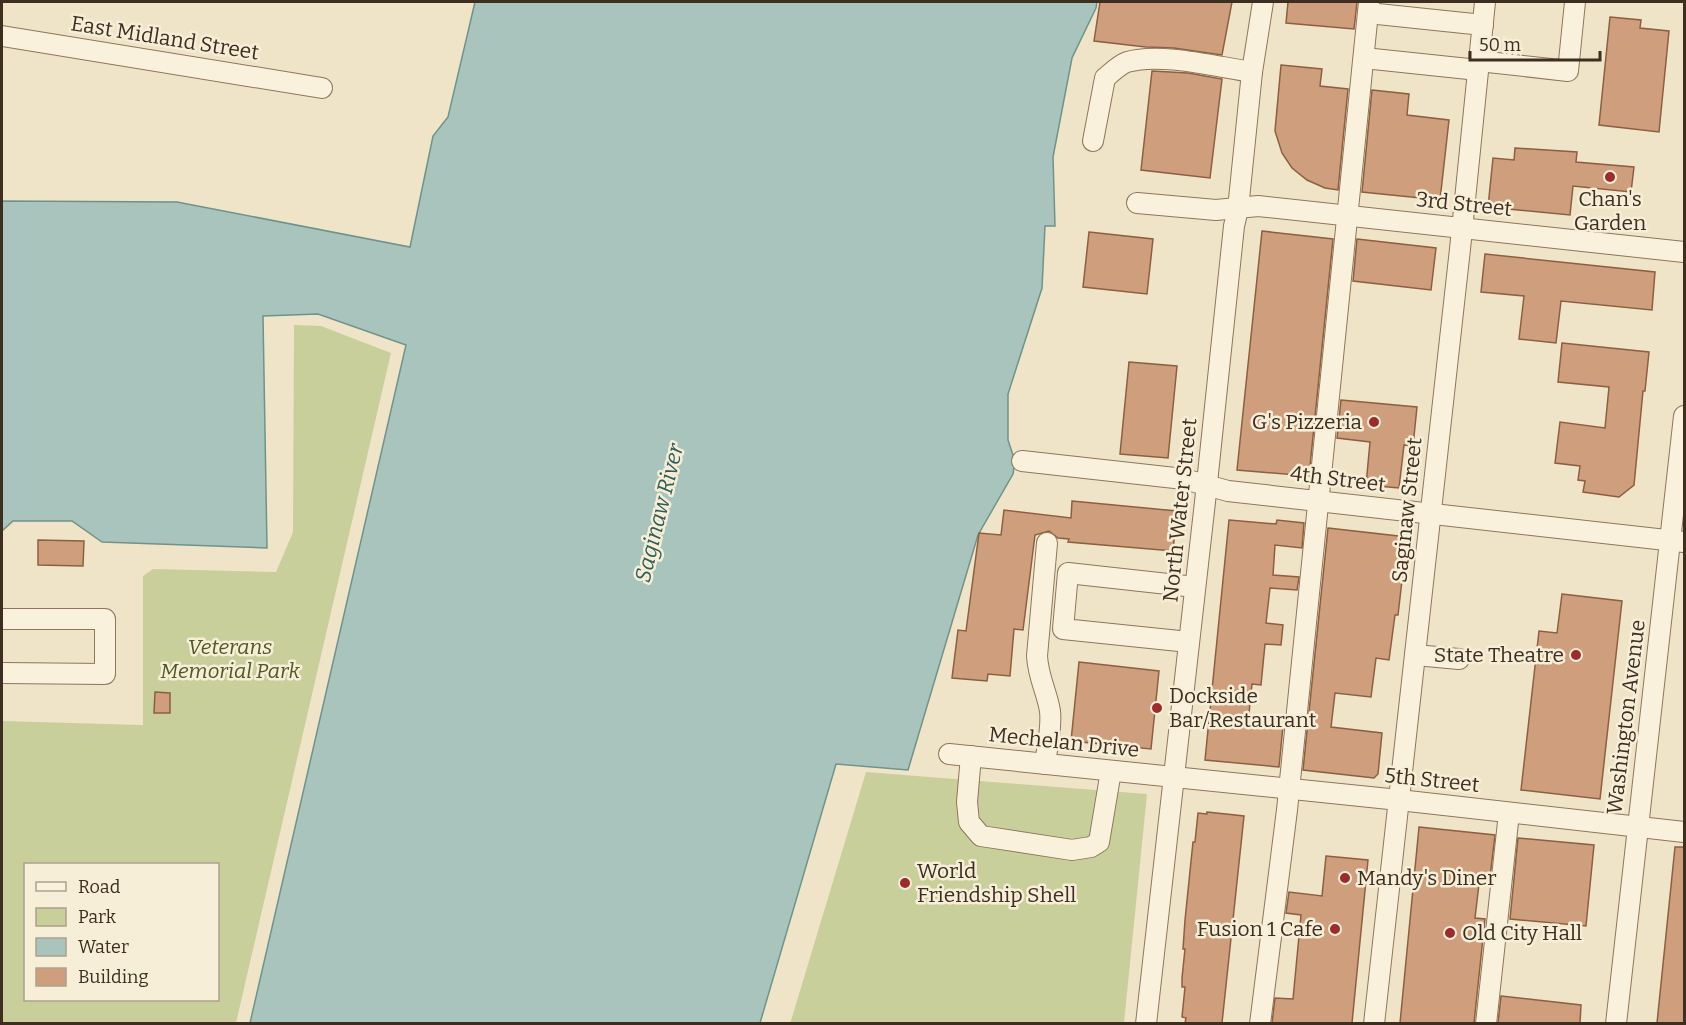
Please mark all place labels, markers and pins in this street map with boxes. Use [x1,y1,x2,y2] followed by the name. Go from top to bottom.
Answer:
[1603,170,1617,184] marker: Chan's Garden
[1574,186,1646,236] place label: Chan's Garden
[1252,409,1363,435] place label: G's Pizzeria
[1367,415,1381,429] marker: G's Pizzeria
[1434,642,1564,668] place label: State Theatre
[1569,648,1583,662] marker: State Theatre
[1169,683,1317,733] place label: Dockside Bar/Restaurant
[1150,701,1164,715] marker: Dockside Bar/Restaurant
[917,858,1076,908] place label: World Friendship Shell
[1357,865,1497,891] place label: Mandy's Diner
[1338,871,1352,885] marker: Mandy's Diner
[898,876,912,890] marker: World Friendship Shell
[1197,916,1323,942] place label: Fusion 1 Cafe
[1462,920,1582,946] place label: Old City Hall
[1328,922,1342,936] marker: Fusion 1 Cafe
[1443,926,1457,940] marker: Old City Hall

